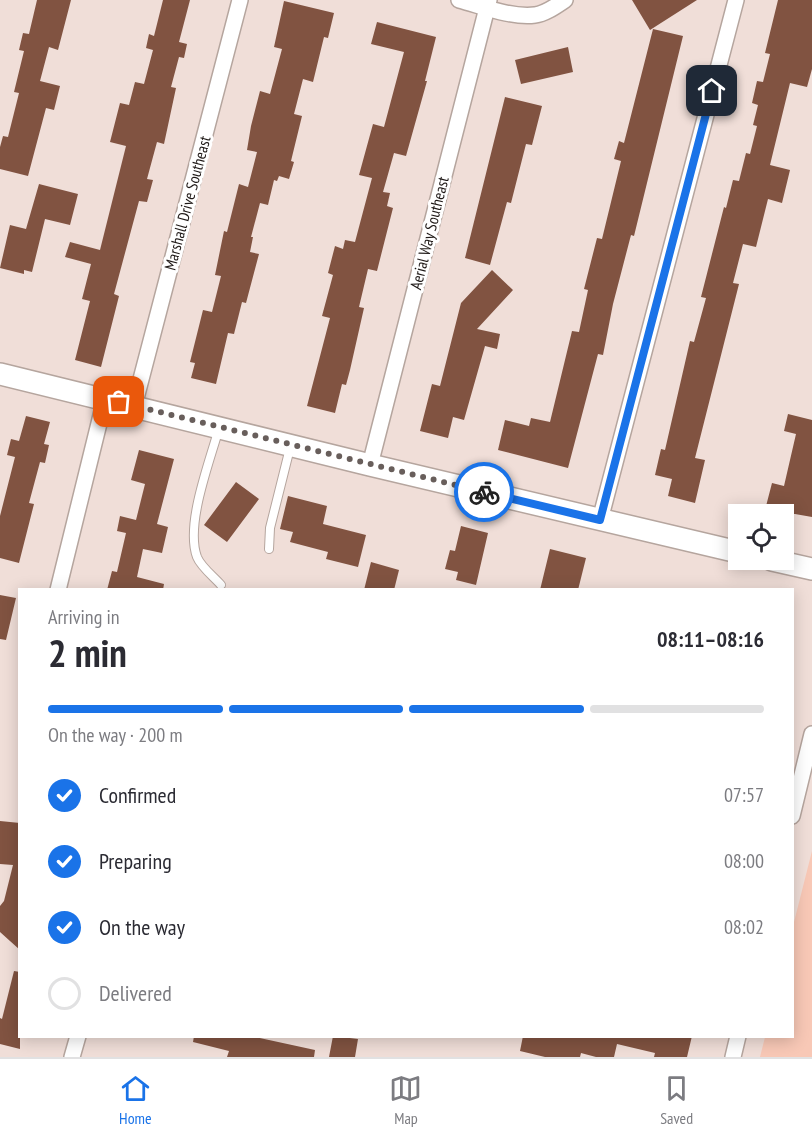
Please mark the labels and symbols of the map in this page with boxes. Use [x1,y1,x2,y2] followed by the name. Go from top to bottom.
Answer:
[686,65,737,116] pin
[159,133,215,272] street label: Marshall Drive Southeast
[405,174,453,292] street label: Aerial Way Southeast
[93,376,144,427] pin
[454,462,514,522] courier

